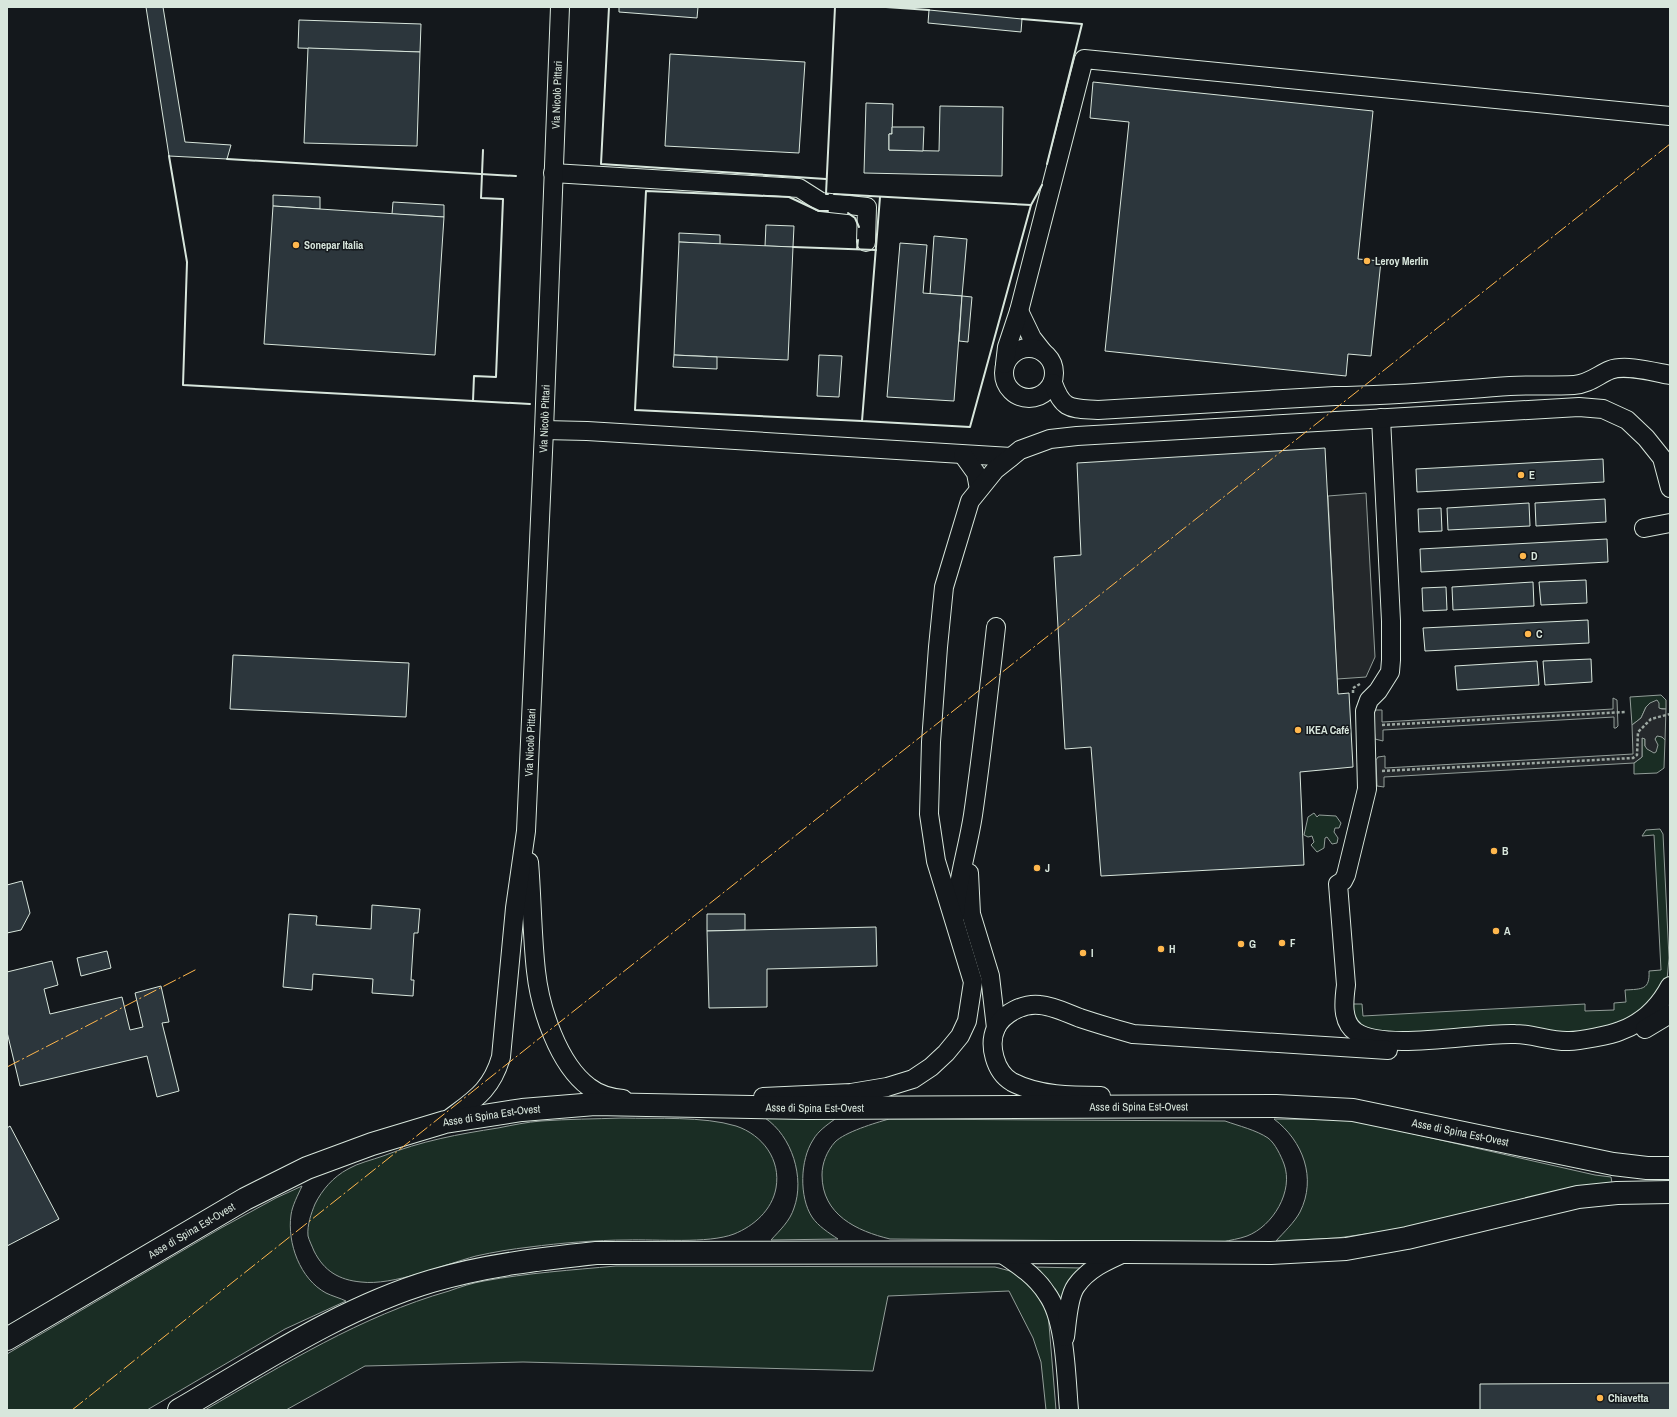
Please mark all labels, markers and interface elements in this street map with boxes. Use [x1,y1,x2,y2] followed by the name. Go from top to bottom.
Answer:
[548,61,565,129] street label: Via Nicolò Pittari
[304,238,363,252] place label: Sonepar Italia
[291,240,301,250] marker: Sonepar Italia
[1375,254,1429,268] place label: Leroy Merlin
[1362,256,1372,266] marker: Leroy Merlin
[536,384,553,453] street label: Via Nicolò Pittari
[1529,468,1535,482] place label: E
[1516,470,1526,480] marker: E
[1531,549,1538,563] place label: D
[1518,551,1528,561] marker: D
[1536,627,1543,641] place label: C
[1523,629,1533,639] marker: C
[521,708,538,777] street label: Via Nicolò Pittari
[1306,723,1349,737] place label: IKEA Café
[1293,725,1303,735] marker: IKEA Café
[1502,844,1509,858] place label: B
[1489,846,1499,856] marker: B
[1045,861,1050,875] place label: J
[1032,863,1042,873] marker: J
[1504,924,1511,938] place label: A
[1491,926,1501,936] marker: A
[1290,936,1296,950] place label: F
[1249,937,1256,951] place label: G
[1277,938,1287,948] marker: F
[1236,939,1246,949] marker: G
[1169,942,1176,956] place label: H
[1156,944,1166,954] marker: H
[1091,946,1094,960] place label: I
[1078,948,1088,958] marker: I
[1089,1099,1189,1114] street label: Asse di Spina Est-Ovest
[764,1100,865,1115] street label: Asse di Spina Est-Ovest
[441,1101,541,1129] street label: Asse di Spina Est-Ovest
[1410,1115,1511,1149] street label: Asse di Spina Est-Ovest
[145,1199,238,1262] street label: Asse di Spina Est-Ovest
[1608,1391,1649,1405] place label: Chiavetta
[1595,1393,1605,1403] marker: Chiavetta

